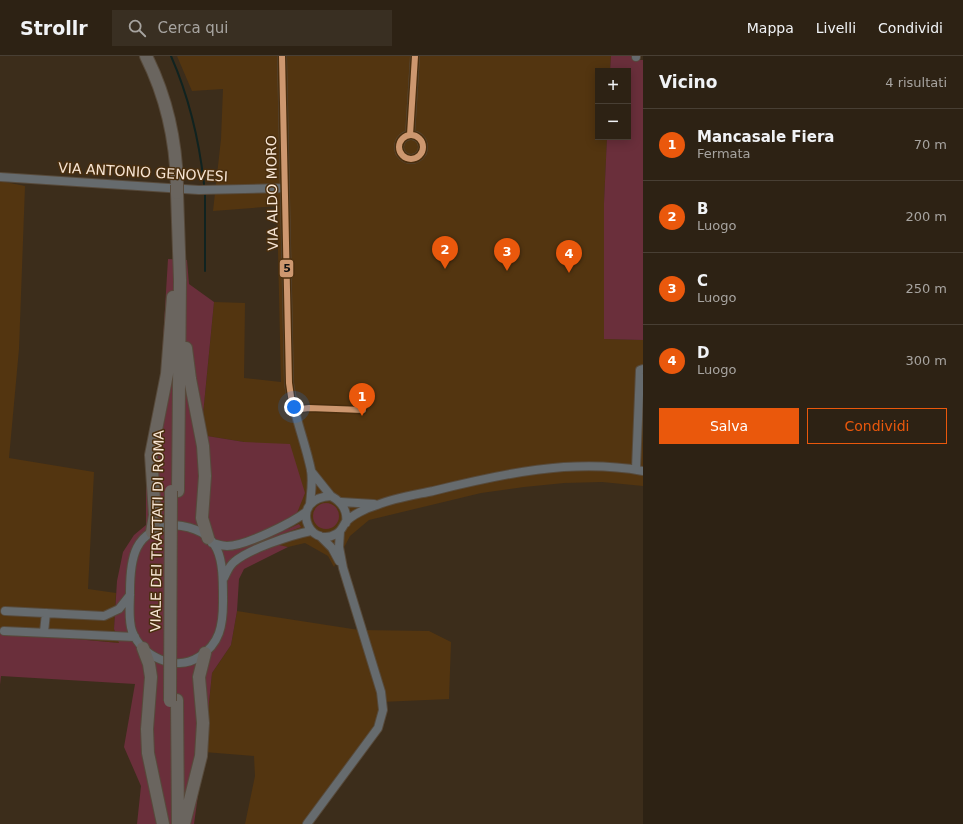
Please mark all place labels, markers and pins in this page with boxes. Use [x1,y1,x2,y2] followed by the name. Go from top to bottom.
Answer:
[432,236,458,269] pin: 2
[494,238,520,271] pin: 3
[556,240,582,273] pin: 4
[349,383,375,416] pin: 1

